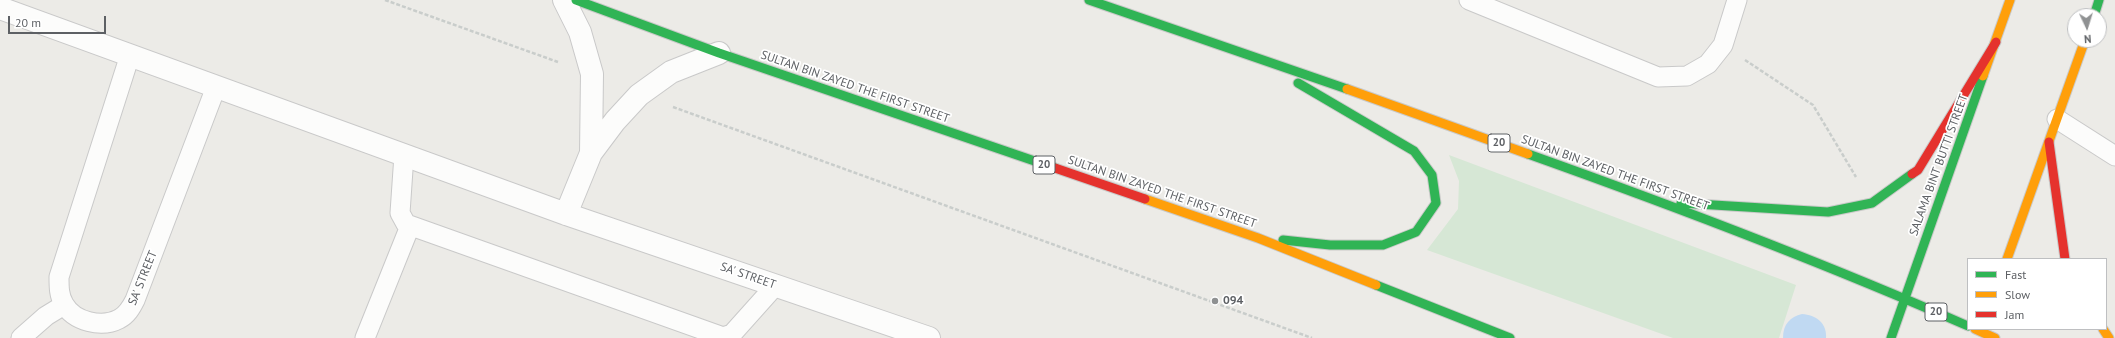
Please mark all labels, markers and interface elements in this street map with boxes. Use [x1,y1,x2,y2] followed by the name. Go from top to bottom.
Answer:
[10,8,108,34] scale bar
[2067,8,2107,48] north arrow
[15,15,41,30] text: 20 m
[2084,32,2092,46] text: N
[759,48,951,126] street label: SULTAN BIN ZAYED THE FIRST STREET
[1907,92,1971,238] street label: SALAMA BINT BUTTI STREET
[1519,132,1711,214] street label: SULTAN BIN ZAYED THE FIRST STREET
[1488,134,1510,152] road number: 20
[1066,153,1258,231] street label: SULTAN BIN ZAYED THE FIRST STREET
[1033,156,1055,174] road number: 20
[125,248,161,308] street label: SA' STREET
[1967,258,2107,330] legend
[718,260,778,292] street label: SA' STREET
[2005,267,2026,282] text: Fast
[2005,287,2030,302] text: Slow
[1223,294,1243,308] place label: 094
[1210,296,1220,306] marker: 094
[1925,303,1947,321] road number: 20
[2005,307,2024,322] text: Jam

